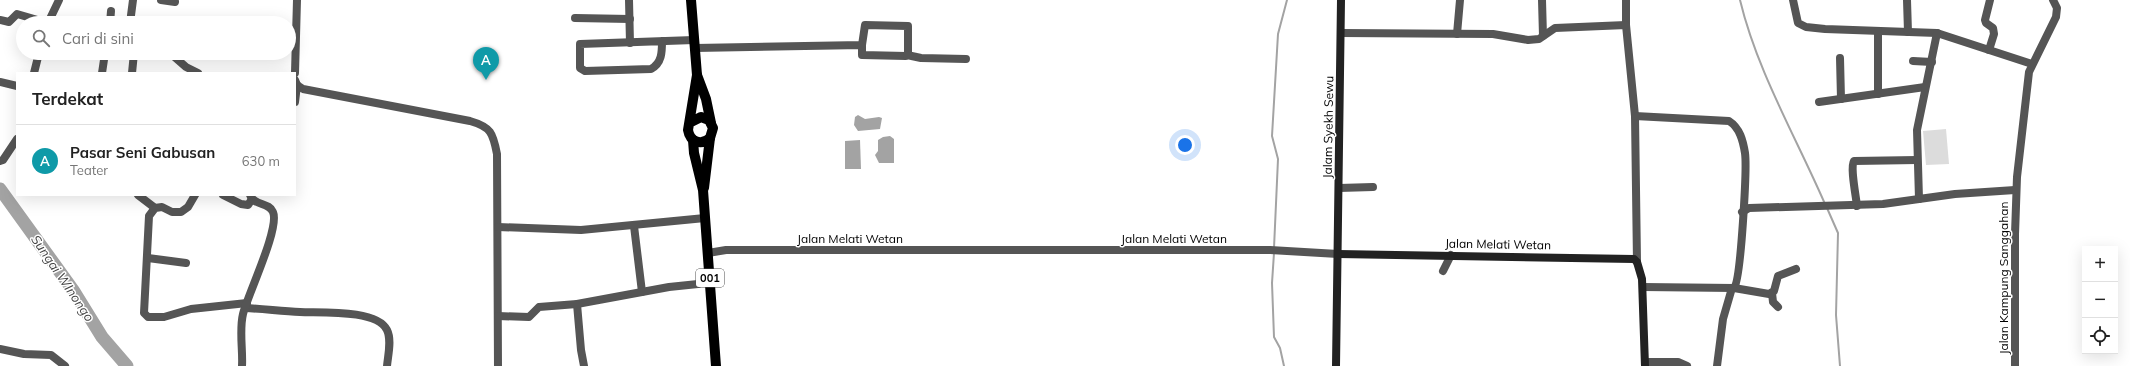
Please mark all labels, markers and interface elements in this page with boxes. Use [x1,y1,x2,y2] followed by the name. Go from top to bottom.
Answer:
[16,16,296,60] search box
[30,27,52,49] icon: search
[62,29,134,48] text: Cari di sini
[473,47,499,80] pin: A
[1320,76,1336,178] street label: Jalam Syekh Sewu
[32,88,103,109] text: Terdekat
[1175,135,1195,155] your location
[70,143,215,162] text: Pasar Seni Gabusan
[40,153,50,169] text: A
[242,153,280,169] text: 630 m
[70,162,108,178] text: Teater
[1996,202,2011,354] street label: Jalan Kampung Sanggahan
[797,231,903,246] street label: Jalan Melati Wetan
[1121,231,1227,246] street label: Jalan Melati Wetan
[28,232,98,324] water label: Sungai WInongo
[1445,236,1551,252] street label: Jalan Melati Wetan
[2082,246,2118,354] map controls
[2082,246,2118,282] button: +
[696,269,724,287] road number: 001
[2082,282,2118,318] button: −
[2082,318,2118,354] button: locate

